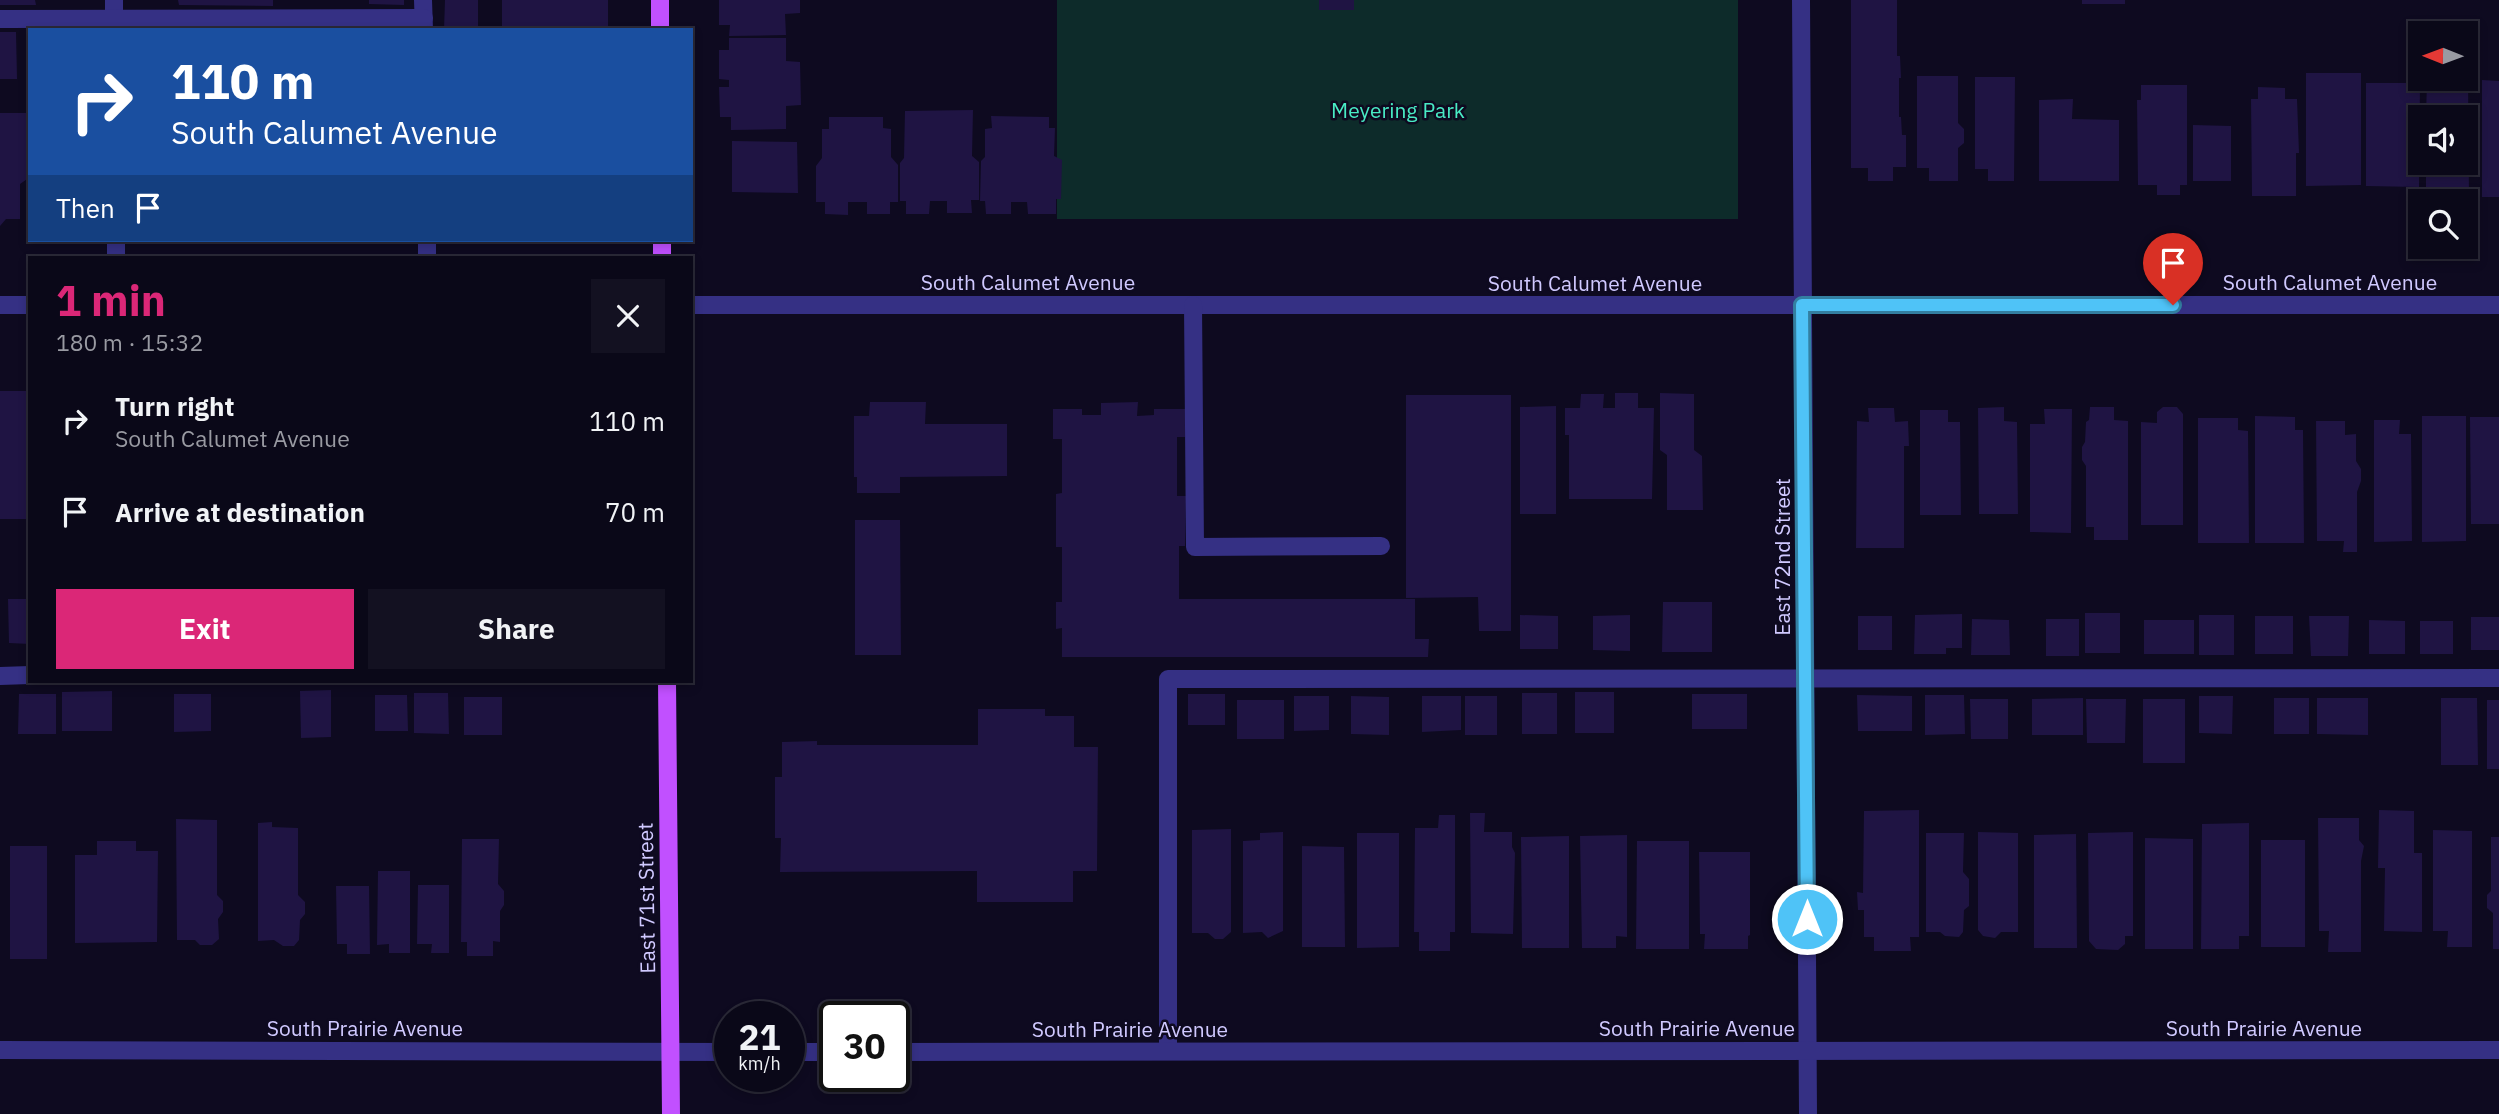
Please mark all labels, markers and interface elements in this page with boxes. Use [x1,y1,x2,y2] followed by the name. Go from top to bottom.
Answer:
[2408,21,2478,91] north arrow
[2408,21,2478,259] map controls
[171,49,315,112] text: 110 m
[56,56,147,147] icon: right
[1331,96,1465,124] park label: Meyering Park
[2408,105,2478,175] button: sound
[171,111,498,153] text: South Calumet Avenue
[129,189,167,227] icon: arrive
[2408,189,2478,259] button: search
[56,191,115,225] text: Then
[2143,233,2203,305] pin
[2154,244,2192,282] icon: arrive
[921,268,1135,296] street label: South Calumet Avenue
[2223,268,2437,296] street label: South Calumet Avenue
[1488,269,1702,297] street label: South Calumet Avenue
[56,273,166,328] text: 1 min
[591,279,665,353] button: close
[56,327,203,357] text: 180 m · 15:32
[115,389,234,423] text: Turn right
[56,402,94,440] icon: right
[589,404,665,438] text: 110 m
[115,423,350,453] text: South Calumet Avenue
[1768,478,1796,636] street label: East 72nd Street
[56,493,94,531] icon: arrive
[115,495,365,529] text: Arrive at destination
[605,495,665,529] text: 70 m
[56,589,354,669] button: Exit
[368,589,665,669] button: Share
[631,822,661,974] street label: East 71st Street
[1770,882,1844,956] position arrow
[819,1001,910,1092] speed limit sign: 30
[267,1014,463,1042] street label: South Prairie Avenue
[738,1014,781,1060] text: 21
[1599,1014,1795,1042] street label: South Prairie Avenue
[2166,1014,2362,1042] street label: South Prairie Avenue
[1032,1015,1228,1043] street label: South Prairie Avenue
[738,1052,781,1075] text: km/h

